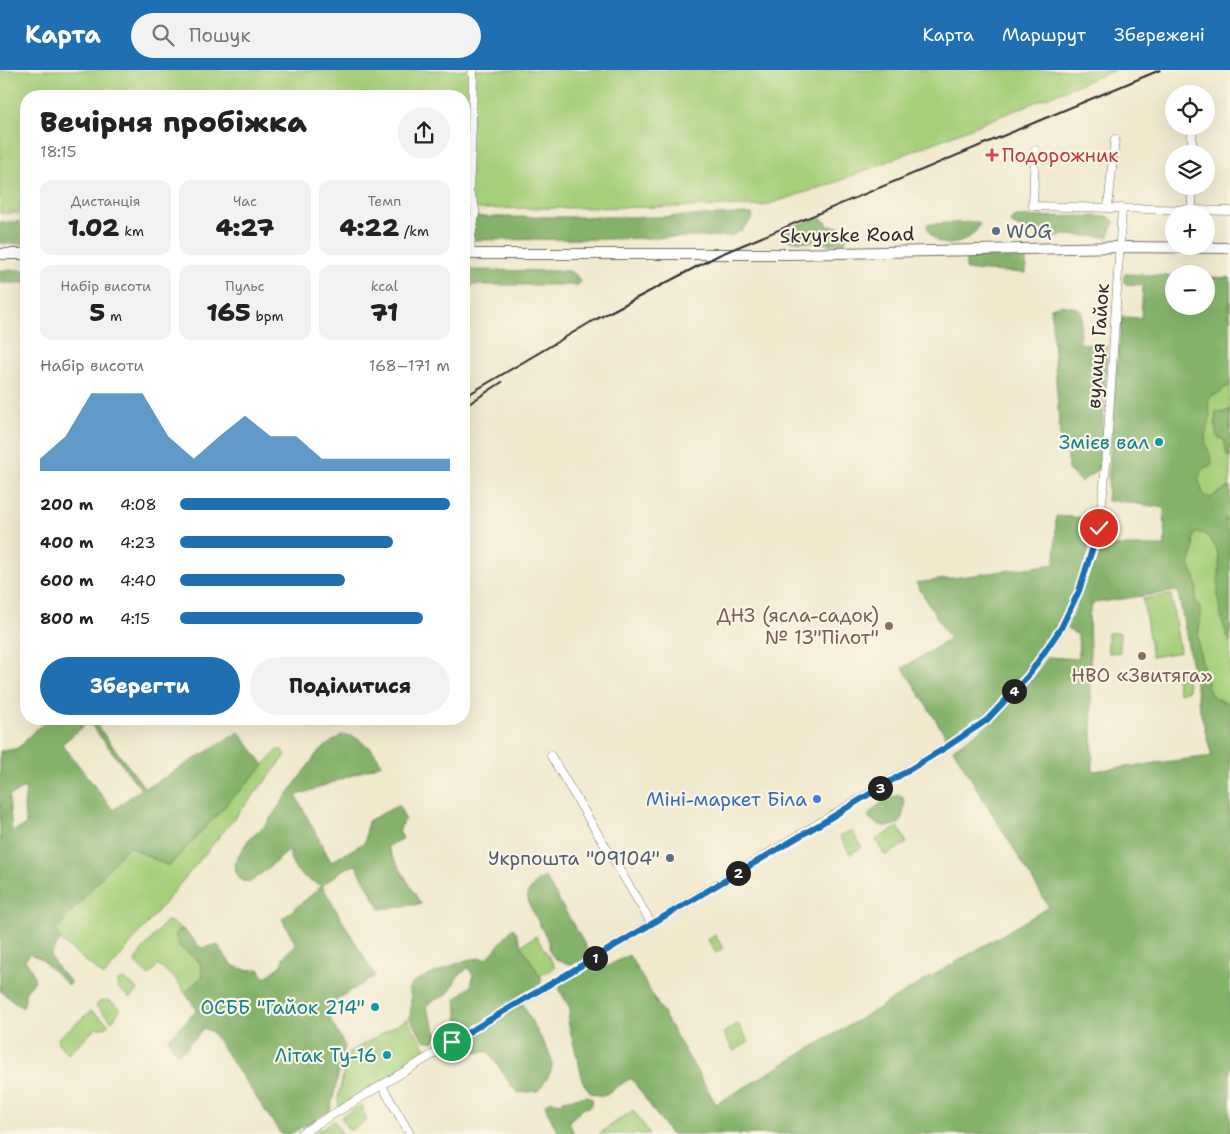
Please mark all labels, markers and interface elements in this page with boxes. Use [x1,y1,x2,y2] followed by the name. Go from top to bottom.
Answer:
[131,13,481,58] search box
[25,19,101,51] text: Карта
[149,21,177,49] icon: search
[189,23,251,48] text: Пошук
[922,23,974,47] text: Карта
[1002,23,1086,47] text: Маршрут
[1114,23,1205,47] text: Збережені
[1165,85,1215,315] map controls
[1165,85,1215,135] button: locate
[40,103,307,141] text: Вечірня пробіжка
[398,107,450,159] button: share
[40,141,76,162] text: 18:15
[1002,143,1118,168] place label: Подорожник
[1165,145,1215,195] button: layers
[986,149,998,161] marker: Подорожник
[71,192,141,210] text: Дистанція
[233,192,257,210] text: Час
[367,192,401,210] text: Темп
[1165,205,1215,255] button: +
[67,210,119,244] text: 1.02
[216,210,274,244] text: 4:27
[340,210,399,244] text: 4:22
[1006,219,1052,244] place label: WOG
[779,221,915,249] street label: Skvyrske Road
[119,222,144,240] text: km
[399,222,429,240] text: /km
[990,225,1002,237] marker: WOG
[1165,265,1215,315] button: −
[60,277,151,295] text: Набір висоти
[225,277,265,295] text: Пульс
[371,277,398,295] text: kcal
[1081,283,1115,409] street label: вулиця Гайок
[89,295,105,329] text: 5
[206,295,251,329] text: 165
[370,295,398,329] text: 71
[105,307,122,325] text: m
[251,307,284,325] text: bpm
[40,355,144,376] text: Набір висоти
[369,355,450,376] text: 168–171 m
[1059,430,1149,455] place label: Змієв вал
[1153,436,1165,448] marker: Змієв вал
[40,494,93,515] text: 200 m
[120,494,157,515] text: 4:08
[1078,507,1120,549] pin
[1085,514,1113,542] icon: check
[40,532,94,553] text: 400 m
[120,532,156,553] text: 4:23
[40,570,94,591] text: 600 m
[120,570,156,591] text: 4:40
[716,603,879,650] place label: ДНЗ (ясла-садок) № 13"Пілот"
[40,608,94,629] text: 800 m
[120,608,150,629] text: 4:15
[883,620,895,632] marker: ДНЗ (ясла-садок) № 13"Пілот"
[1136,650,1148,662] marker: НВО «Звитяга»
[40,657,240,715] button: Зберегти
[250,657,450,715] button: Поділитися
[1071,663,1213,688] place label: НВО «Звитяга»
[1002,678,1026,704] pin: 4
[1010,682,1019,700] text: 4
[868,776,892,800] pin: 3
[876,779,885,797] text: 3
[646,787,807,812] place label: Міні-маркет Біла
[811,793,823,805] marker: Міні-маркет Біла
[488,846,660,871] place label: Укрпошта "09104"
[664,852,676,864] marker: Укрпошта "09104"
[726,860,750,886] pin: 2
[734,864,743,882] text: 2
[582,946,608,970] pin: 1
[592,949,599,967] text: 1
[200,995,365,1020] place label: ОСББ "Гайок 214"
[369,1001,381,1013] marker: ОСББ "Гайок 214"
[431,1021,473,1063] pin
[438,1028,466,1056] icon: arrive
[275,1043,377,1068] place label: Літак Ту-16
[381,1049,393,1061] marker: Літак Ту-16

